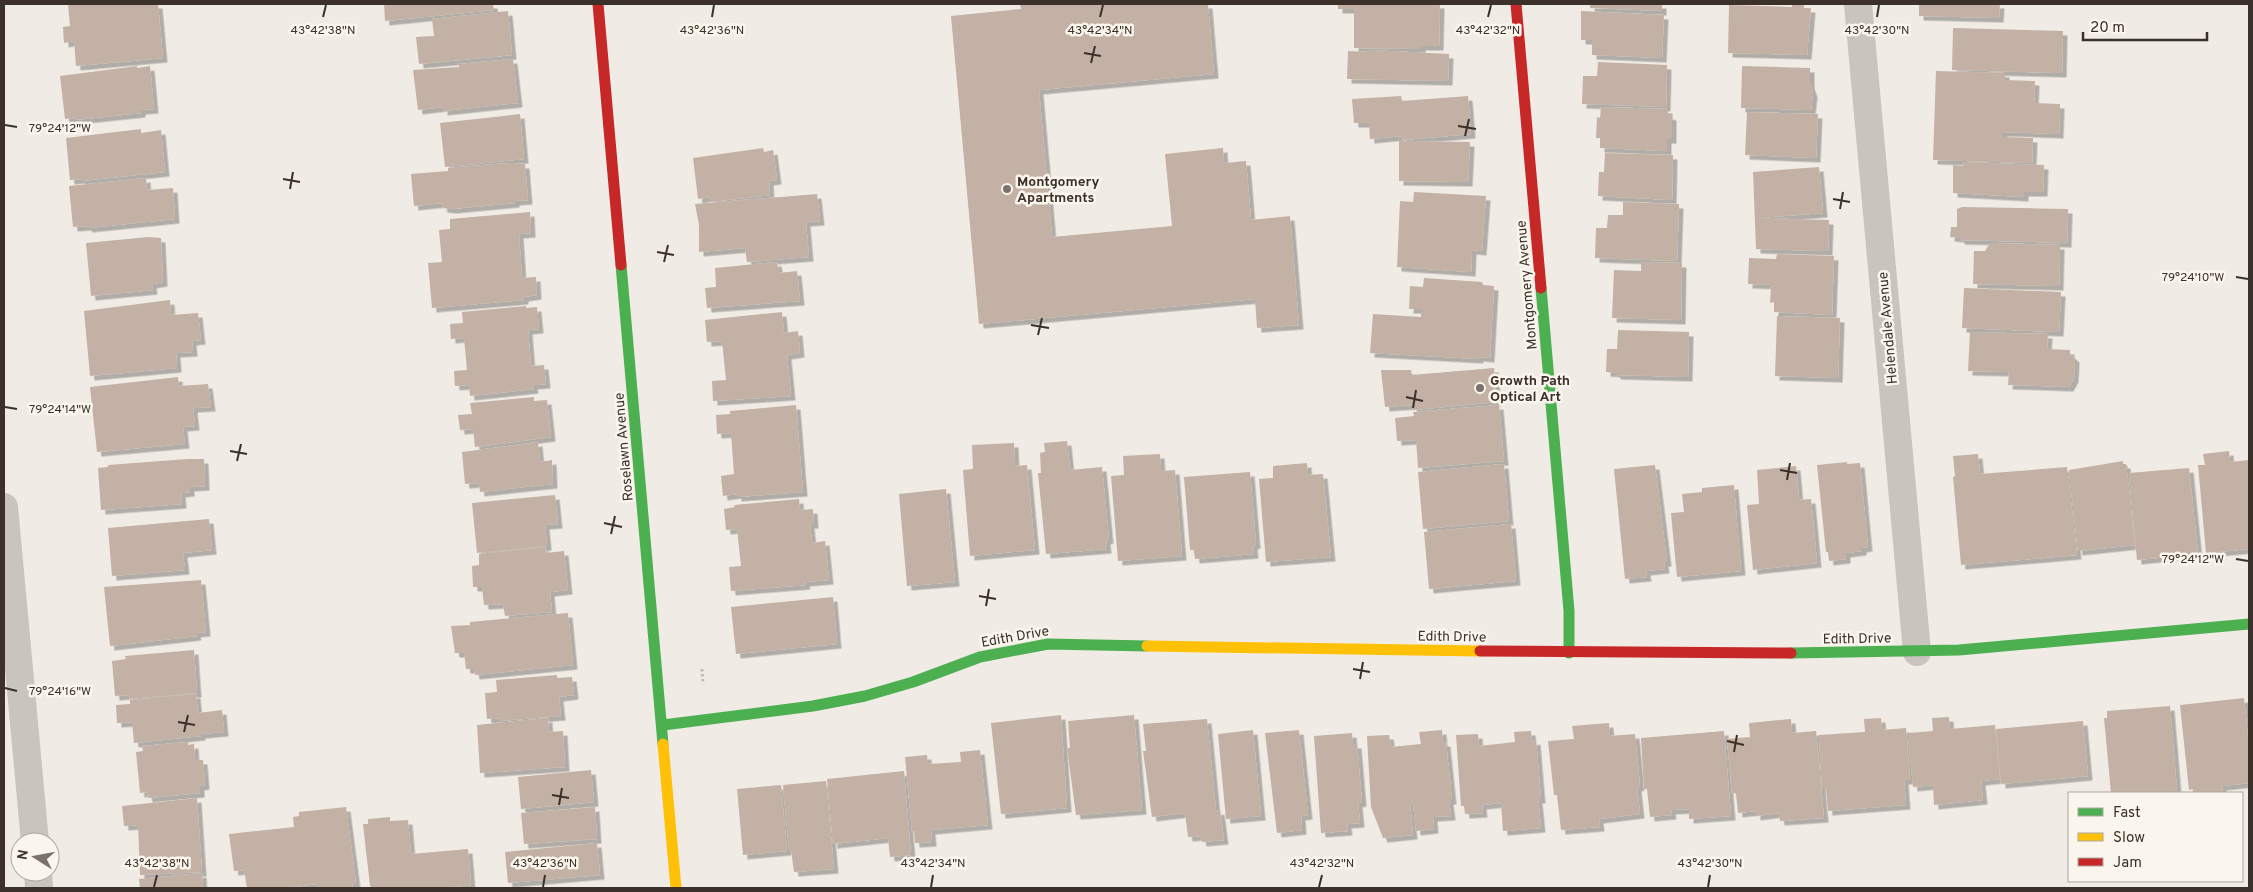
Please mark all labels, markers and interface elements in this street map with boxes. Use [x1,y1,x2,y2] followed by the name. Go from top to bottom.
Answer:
[2083,10,2207,42] scale bar
[2090,19,2125,38] text: 20 m
[291,23,355,39] text: 43°42'38"N
[680,23,744,39] text: 43°42'36"N
[1068,23,1132,39] text: 43°42'34"N
[1456,23,1520,39] text: 43°42'32"N
[1844,23,1910,39] text: 43°42'30"N
[29,121,91,137] text: 79°24'12"W
[1017,174,1100,207] place label: Montgomery Apartments
[1001,183,1013,195] marker: Montgomery Apartments
[1513,220,1542,350] street label: Montgomery Avenue
[2162,270,2224,286] text: 79°24'10"W
[1875,271,1902,385] street label: Helendale Avenue
[1490,373,1570,406] place label: Growth Path Optical Art
[1474,382,1486,394] marker: Growth Path Optical Art
[611,392,638,502] street label: Roselawn Avenue
[29,402,91,418] text: 79°24'14"W
[2162,552,2224,568] text: 79°24'12"W
[980,623,1051,652] street label: Edith Drive
[1417,628,1486,647] street label: Edith Drive
[1823,630,1892,649] street label: Edith Drive
[29,684,91,700] text: 79°24'16"W
[2068,792,2243,882] legend
[2113,804,2141,823] text: Fast
[2113,829,2145,848] text: Slow
[10,832,60,882] north arrow
[14,848,33,861] text: N
[2113,854,2142,873] text: Jam
[125,856,189,872] text: 43°42'38"N
[513,856,577,872] text: 43°42'36"N
[901,856,965,872] text: 43°42'34"N
[1290,856,1354,872] text: 43°42'32"N
[1677,856,1743,872] text: 43°42'30"N

